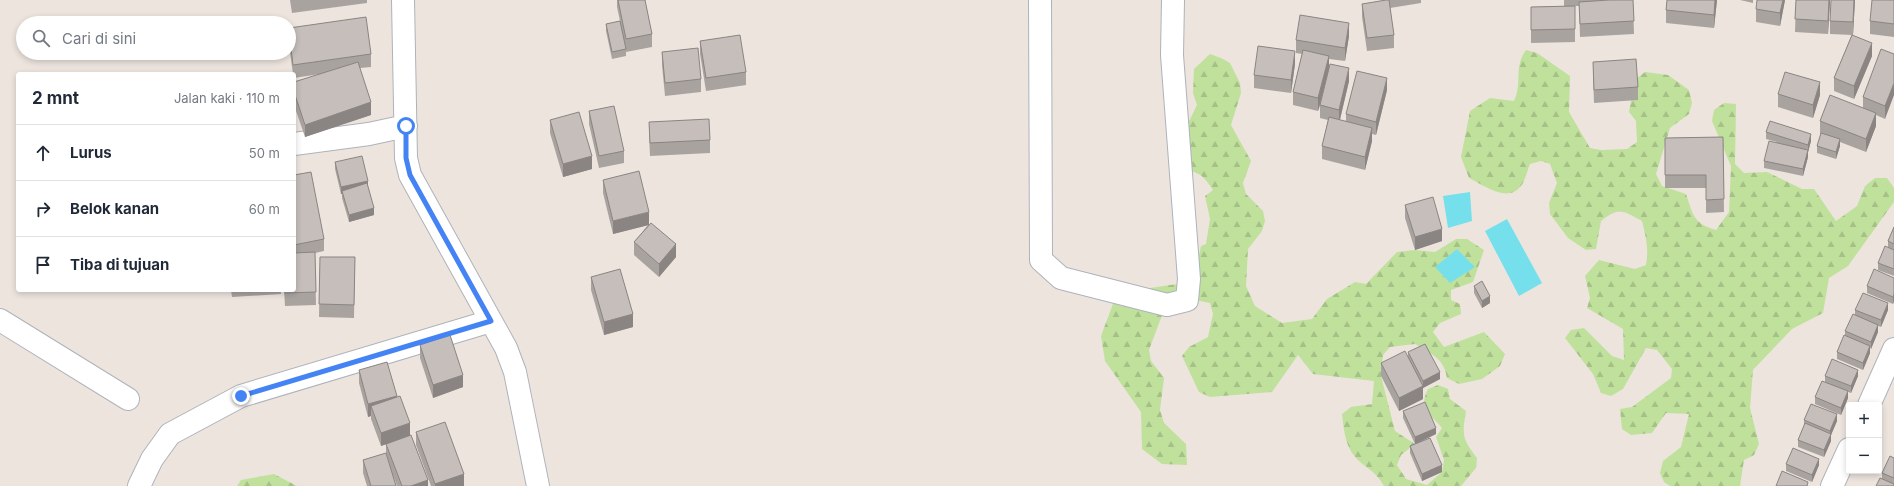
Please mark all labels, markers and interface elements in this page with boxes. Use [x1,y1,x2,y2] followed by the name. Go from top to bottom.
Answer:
[16,16,296,60] search box
[30,27,52,49] icon: search
[62,29,136,48] text: Cari di sini
[32,88,79,108] text: 2 mnt
[174,90,280,106] text: Jalan kaki · 110 m
[397,117,415,135] route start
[32,142,54,164] icon: ahead
[70,143,112,162] text: Lurus
[249,145,280,161] text: 50 m
[32,198,54,220] icon: right
[70,199,159,218] text: Belok kanan
[249,201,280,217] text: 60 m
[32,254,54,276] icon: arrive
[70,255,169,274] text: Tiba di tujuan
[232,387,250,405] route end
[1846,402,1882,474] map controls
[1846,402,1882,438] button: +
[1846,438,1882,474] button: −

